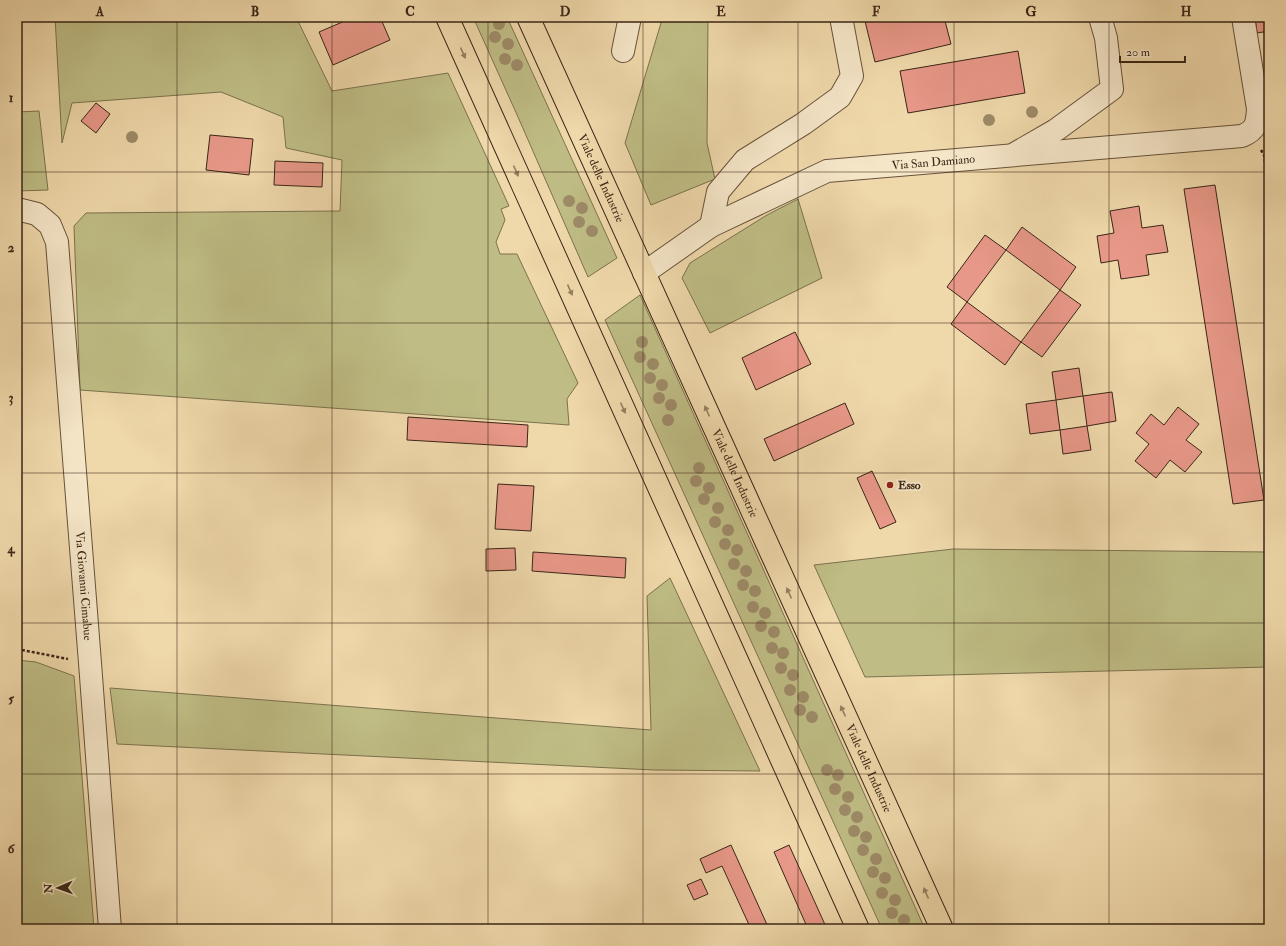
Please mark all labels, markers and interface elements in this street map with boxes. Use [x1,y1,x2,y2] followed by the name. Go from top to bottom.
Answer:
[95,4,105,20] text: A
[251,4,259,20] text: B
[405,4,415,20] text: C
[560,4,571,20] text: D
[716,4,726,20] text: E
[872,4,881,20] text: F
[1026,4,1037,20] text: G
[1181,4,1192,20] text: H
[1120,38,1185,64] scale bar
[1126,45,1151,60] text: 20 m
[460,47,466,58] one-way arrow
[9,90,14,106] text: 1
[574,132,627,225] street label: Viale delle Industrie
[891,152,976,174] street label: Via San Damiano
[513,165,520,177] one-way arrow
[8,240,15,256] text: 2
[567,284,573,295] one-way arrow
[9,390,14,406] text: 3
[620,402,626,414] one-way arrow
[704,405,710,416] one-way arrow
[708,427,761,520] street label: Viale delle Industrie
[898,478,921,493] place label: Esso
[885,480,895,490] marker: Esso
[72,531,95,641] street label: Via Giovanni Cimabue
[6,541,15,557] text: 4
[786,587,792,599] one-way arrow
[8,691,14,707] text: 5
[840,706,846,717] one-way arrow
[842,722,895,815] street label: Viale delle Industrie
[8,841,16,857] text: 6
[38,868,78,908] north arrow
[42,882,55,894] text: N
[923,888,929,899] one-way arrow

